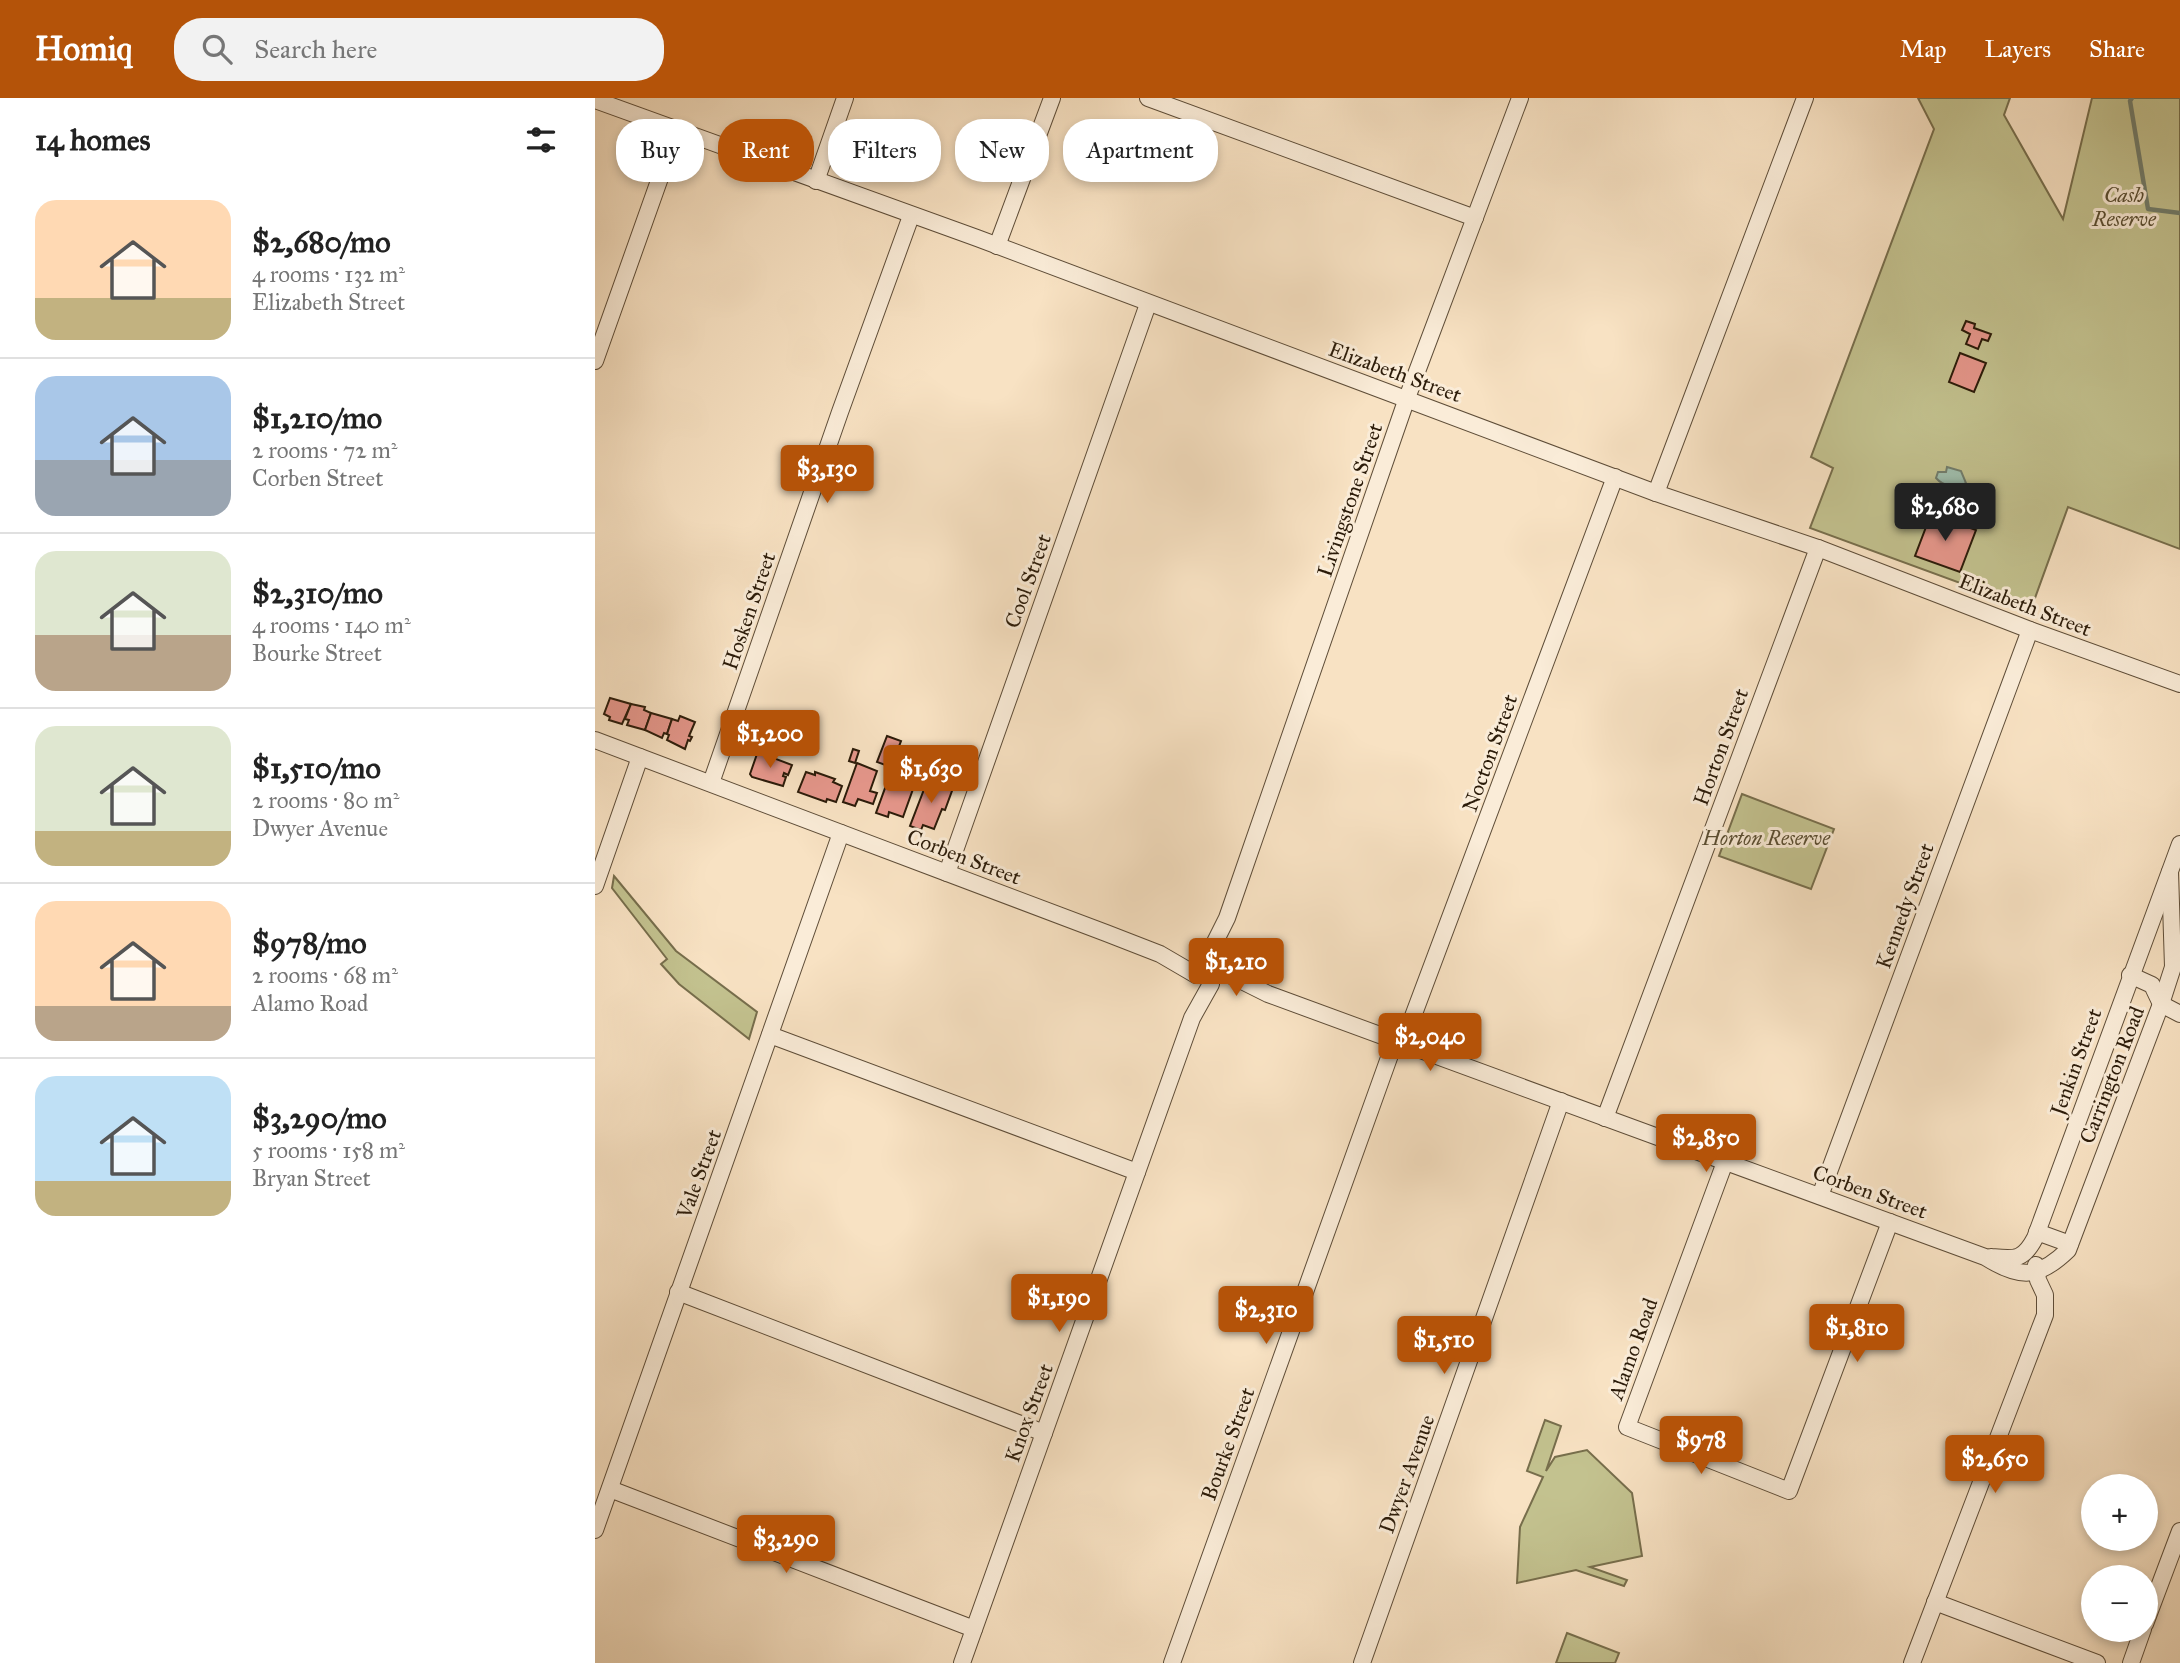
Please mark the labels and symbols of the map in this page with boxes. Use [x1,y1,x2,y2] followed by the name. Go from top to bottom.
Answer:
[2091,182,2157,232] park label: Cash Reserve
[1325,336,1466,408] street label: Elizabeth Street
[1312,419,1389,580] street label: Livingstone Street
[770,446,884,505] pin: $3,130
[1888,484,2002,543] pin: $2,680
[999,530,1057,632] street label: Cool Street
[717,548,781,673] street label: Hosken Street
[1955,568,2095,642] street label: Elizabeth Street
[1688,684,1754,809] street label: Horton Street
[1457,690,1523,815] street label: Nocton Street
[713,710,827,770] pin: $1,200
[874,746,988,805] pin: $1,630
[903,823,1025,891] street label: Corben Street
[1701,825,1831,851] park label: Horton Reserve
[1870,839,1940,972] street label: Kennedy Street
[1179,939,1293,998] pin: $1,210
[2074,1002,2150,1147] street label: Carrington Road
[2044,1005,2108,1121] street label: Jenkin Street
[1373,1014,1487,1073] pin: $2,040
[1649,1114,1763,1174] pin: $2,850
[671,1125,727,1223] street label: Vale Street
[1809,1159,1931,1225] street label: Corben Street
[1002,1274,1116,1334] pin: $1,190
[1209,1286,1323,1346] pin: $2,310
[1602,1294,1664,1404] street label: Alamo Road
[1800,1304,1914,1364] pin: $1,810
[1387,1316,1501,1376] pin: $1,510
[999,1360,1059,1466] street label: Knox Street
[1196,1383,1261,1504] street label: Bourke Street
[1374,1411,1441,1537] street label: Dwyer Avenue
[1660,1416,1742,1476] pin: $978
[1938,1436,2052,1495] pin: $2,650
[729,1516,843,1575] pin: $3,290

